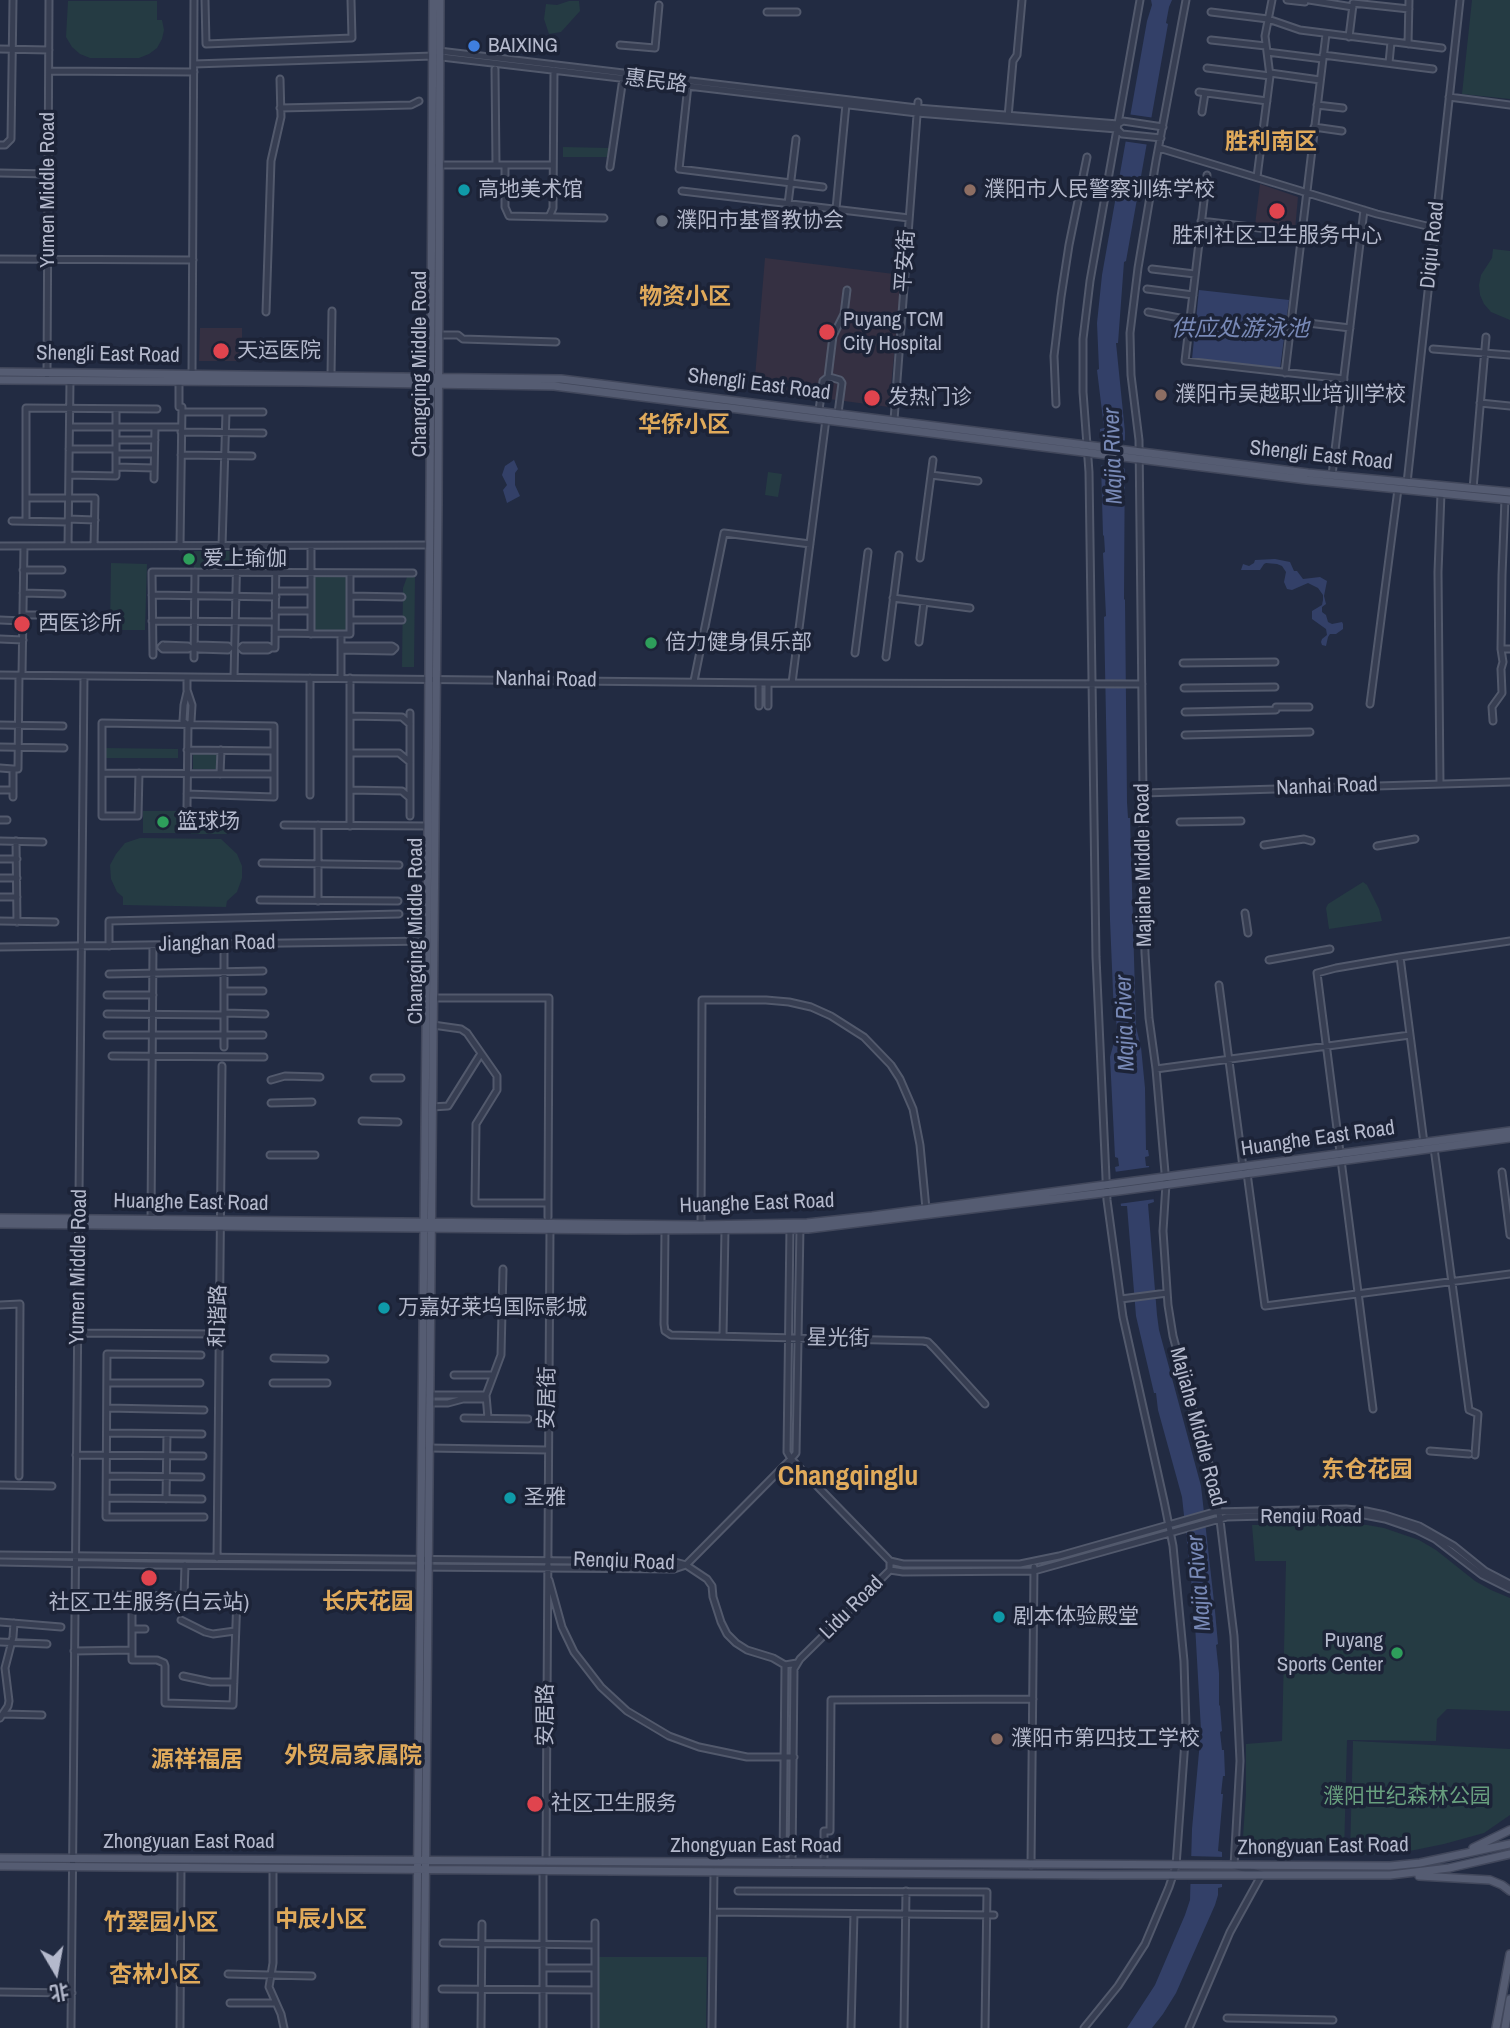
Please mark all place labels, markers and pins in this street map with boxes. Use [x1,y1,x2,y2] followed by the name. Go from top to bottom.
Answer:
[488,33,558,59] place label: BAIXING
[466,38,482,54] marker: BAIXING
[478,177,583,203] place label: 高地美术馆
[984,177,1215,203] place label: 濮阳市人民警察训练学校
[456,182,472,198] marker: 高地美术馆
[962,182,978,198] marker: 濮阳市人民警察训练学校
[1267,201,1287,221] marker: 胜利社区卫生服务中心
[676,208,844,234] place label: 濮阳市基督教协会
[654,213,670,229] marker: 濮阳市基督教协会
[1172,223,1382,249] place label: 胜利社区卫生服务中心
[843,307,943,357] place label: Puyang TCM City Hospital
[817,322,837,342] marker: Puyang TCM City Hospital
[237,338,321,364] place label: 天运医院
[211,341,231,361] marker: 天运医院
[1175,382,1406,408] place label: 濮阳市吴越职业培训学校
[888,385,972,411] place label: 发热门诊
[1153,387,1169,403] marker: 濮阳市吴越职业培训学校
[862,388,882,408] marker: 发热门诊
[203,546,287,572] place label: 爱上瑜伽
[181,551,197,567] marker: 爱上瑜伽
[38,611,122,637] place label: 西医诊所
[12,614,32,634] marker: 西医诊所
[665,630,812,656] place label: 倍力健身俱乐部
[643,635,659,651] marker: 倍力健身俱乐部
[177,809,240,835] place label: 篮球场
[155,814,171,830] marker: 篮球场
[398,1295,587,1321] place label: 万嘉好莱坞国际影城
[376,1300,392,1316] marker: 万嘉好莱坞国际影城
[524,1485,566,1511] place label: 圣雅
[502,1490,518,1506] marker: 圣雅
[139,1568,159,1588] marker: 社区卫生服务(白云站)
[49,1590,249,1616] place label: 社区卫生服务(白云站)
[1013,1604,1139,1630] place label: 剧本体验殿堂
[991,1609,1007,1625] marker: 剧本体验殿堂
[1277,1628,1383,1678] place label: Puyang Sports Center
[1389,1645,1405,1661] marker: Puyang Sports Center
[1011,1726,1200,1752] place label: 濮阳市第四技工学校
[989,1731,1005,1747] marker: 濮阳市第四技工学校
[551,1791,677,1817] place label: 社区卫生服务
[525,1794,545,1814] marker: 社区卫生服务

